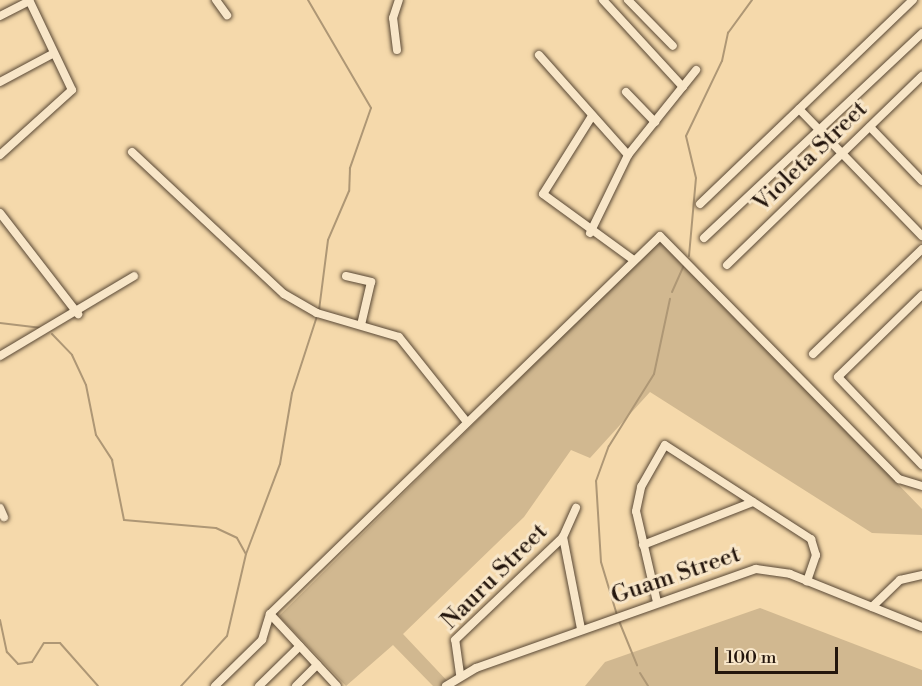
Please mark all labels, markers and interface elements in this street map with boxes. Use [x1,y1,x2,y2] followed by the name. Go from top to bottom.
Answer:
[748,95,874,219] street label: Violeta Street
[436,518,554,636] street label: Nauru Street
[608,540,744,612] street label: Guam Street
[718,635,841,673] scale bar
[726,646,777,669] text: 100 m

